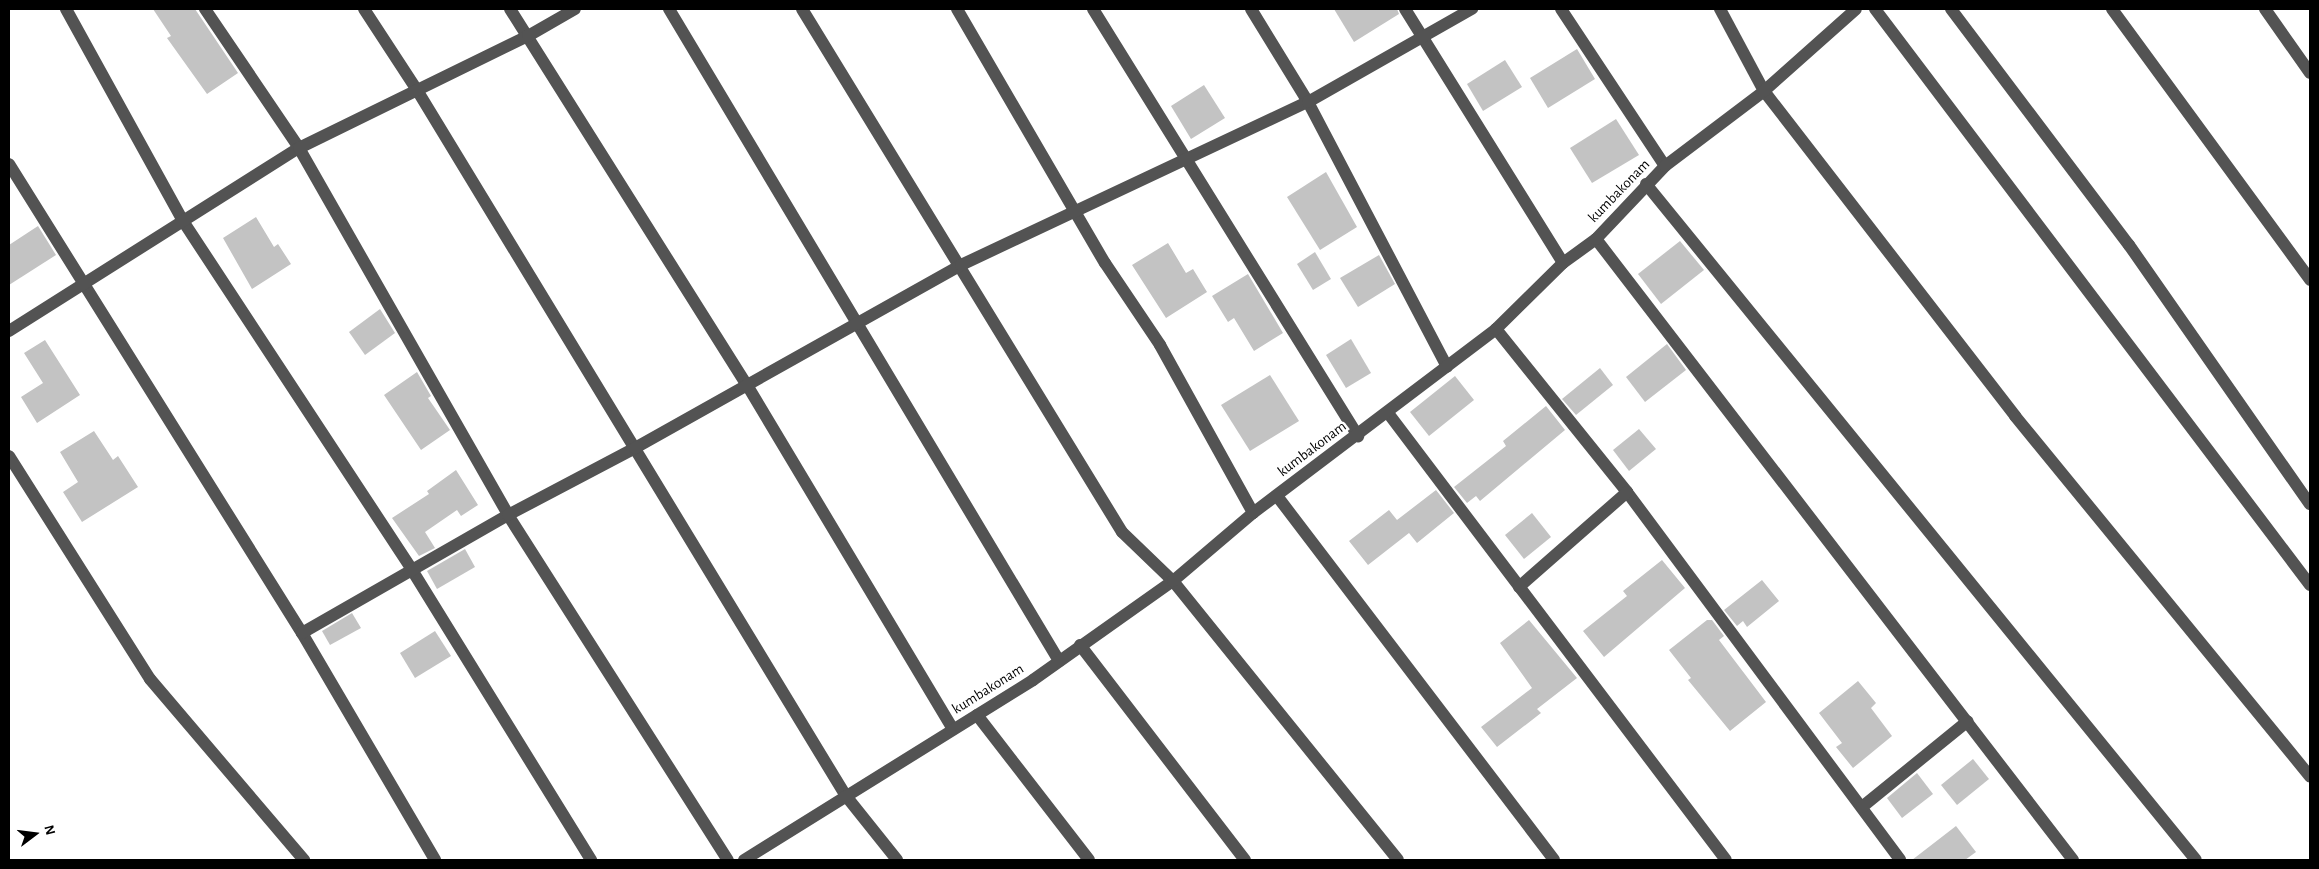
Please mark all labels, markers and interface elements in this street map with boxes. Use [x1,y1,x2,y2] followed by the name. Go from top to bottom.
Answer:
[1584,156,1654,226] street label: kumbakonam
[1274,417,1350,481] street label: kumbakonam
[949,660,1027,718] street label: kumbakonam
[10,809,60,859] north arrow
[41,824,58,837] text: N

